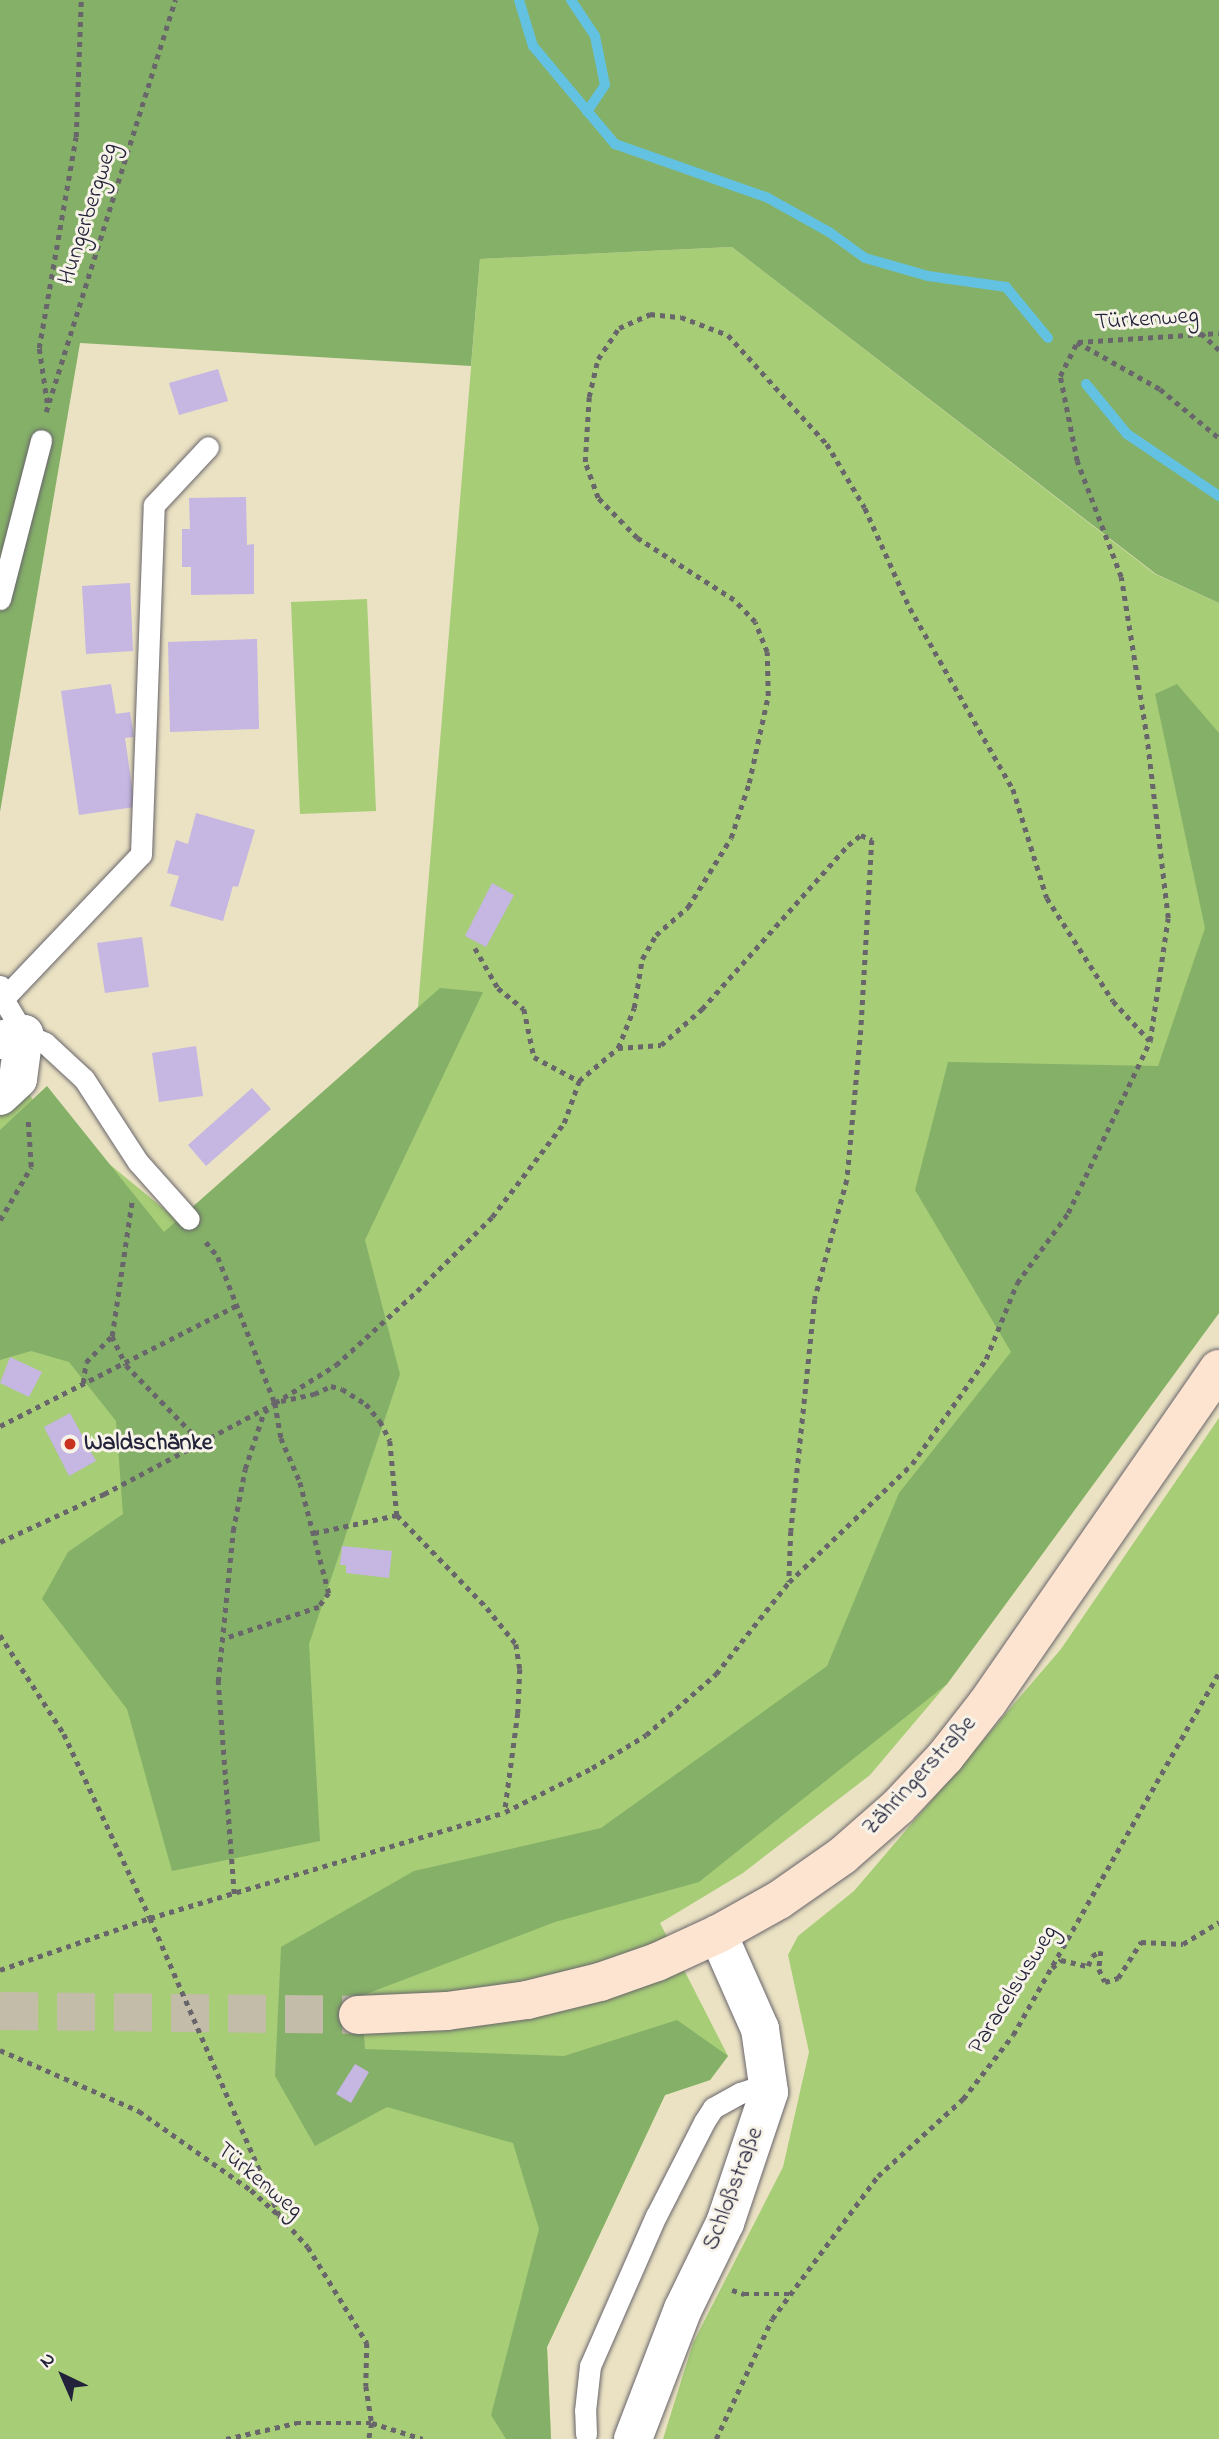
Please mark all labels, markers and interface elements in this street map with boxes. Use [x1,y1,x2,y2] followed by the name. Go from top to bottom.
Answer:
[53,139,125,289] street label: Hungerbergweg
[1094,302,1200,338] street label: Türkenweg
[84,1430,213,1458] place label: Waldschänke
[62,1436,78,1452] marker: Waldschänke
[857,1710,983,1842] street label: Zähringerstraße
[963,1920,1065,2060] street label: Paracelsusweg
[697,2123,771,2255] street label: Schloßstraße
[210,2137,308,2225] street label: Türkenweg
[28,2341,98,2411] north arrow
[34,2346,62,2375] text: N

